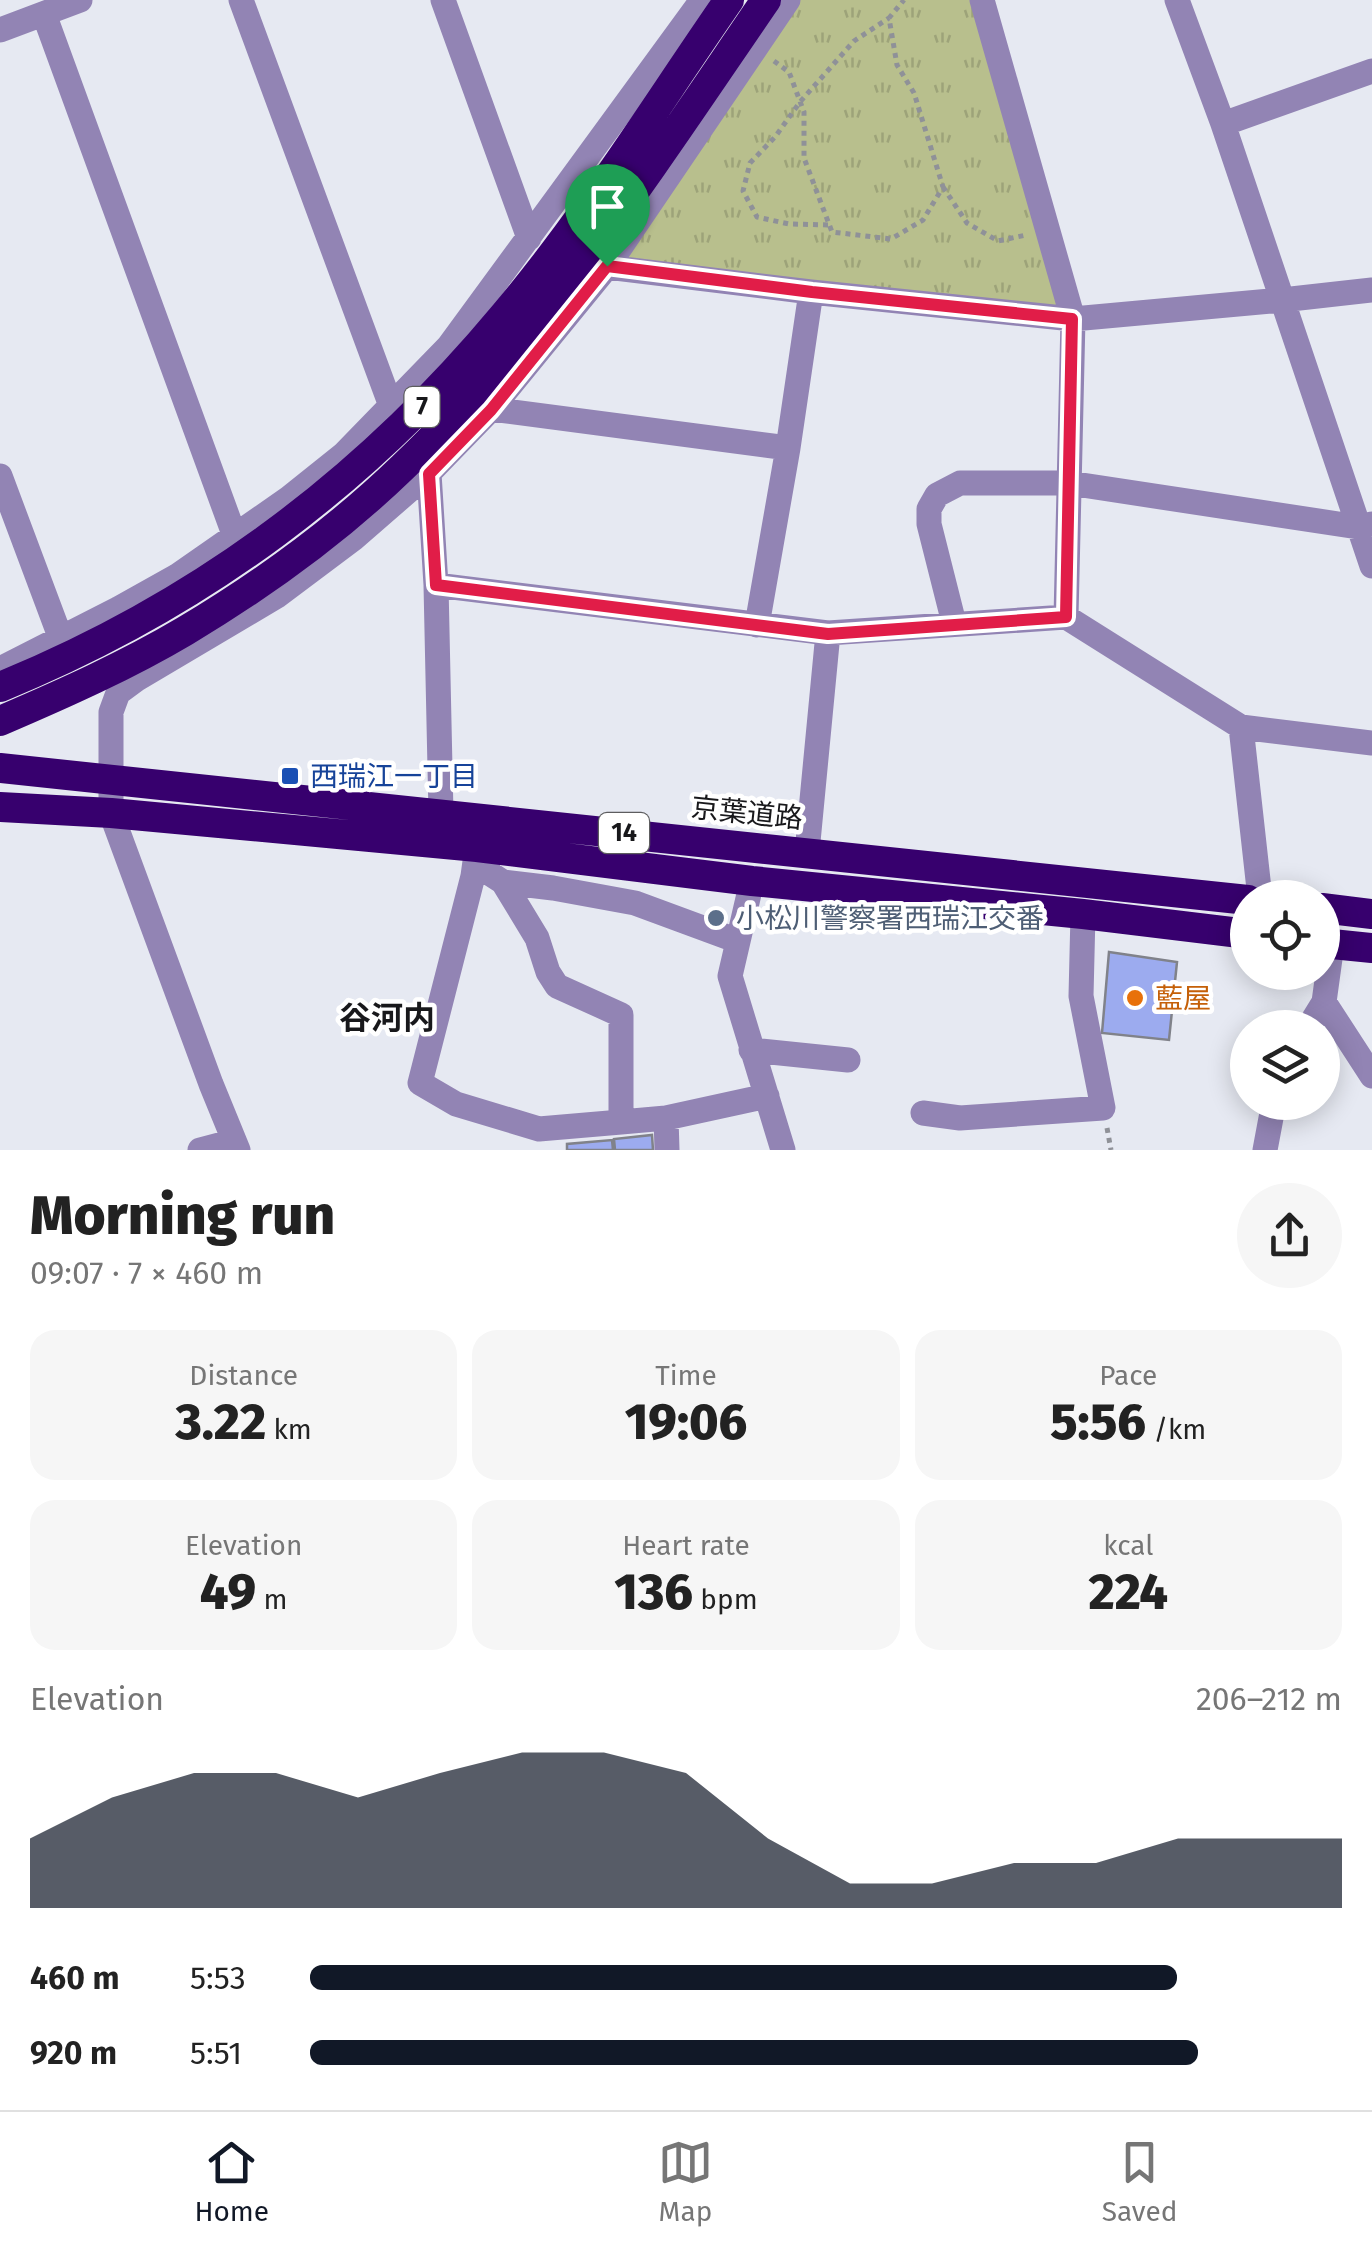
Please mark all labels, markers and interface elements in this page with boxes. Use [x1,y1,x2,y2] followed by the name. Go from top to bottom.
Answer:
[565,164,650,267] pin
[580,179,635,234] icon: arrive
[404,387,440,427] road number: 7
[310,760,478,793] place label: 西瑞江一丁目
[279,765,301,787] marker: 西瑞江一丁目
[690,791,804,835] street label: 京葉道路
[599,813,649,853] road number: 14
[1230,880,1340,1120] map controls
[1230,880,1340,990] button: locate
[736,902,1044,935] place label: 小松川警察署西瑞江交番
[705,907,727,929] marker: 小松川警察署西瑞江交番
[1155,982,1211,1015] place label: 藍屋
[1124,987,1146,1009] marker: 藍屋
[339,999,435,1037] district label: 谷河内
[1230,1010,1340,1120] button: layers
[30,1183,335,1249] text: Morning run
[1237,1183,1342,1288] button: share
[30,1254,263,1292] text: 09:07 · 7 × 460 m
[189,1359,298,1392] text: Distance
[655,1359,717,1392] text: Time
[1099,1359,1157,1392] text: Pace
[175,1392,266,1452] text: 3.22
[625,1392,747,1452] text: 19:06
[1050,1392,1146,1452] text: 5:56
[266,1413,312,1446] text: km
[1146,1413,1206,1446] text: /km
[185,1529,302,1562] text: Elevation
[622,1529,750,1562] text: Heart rate
[1103,1529,1154,1562] text: kcal
[200,1562,256,1622] text: 49
[614,1562,693,1622] text: 136
[1089,1562,1168,1622] text: 224
[256,1583,288,1616] text: m
[693,1583,758,1616] text: bpm
[30,1680,164,1718] text: Elevation
[1196,1680,1342,1718] text: 206–212 m
[30,1959,119,1997] text: 460 m
[190,1959,246,1997] text: 5:53
[30,2034,117,2072] text: 920 m
[190,2034,242,2072] text: 5:51
[194,2135,269,2228] tab: Home
[658,2135,713,2228] tab: Map
[1102,2135,1178,2228] tab: Saved

